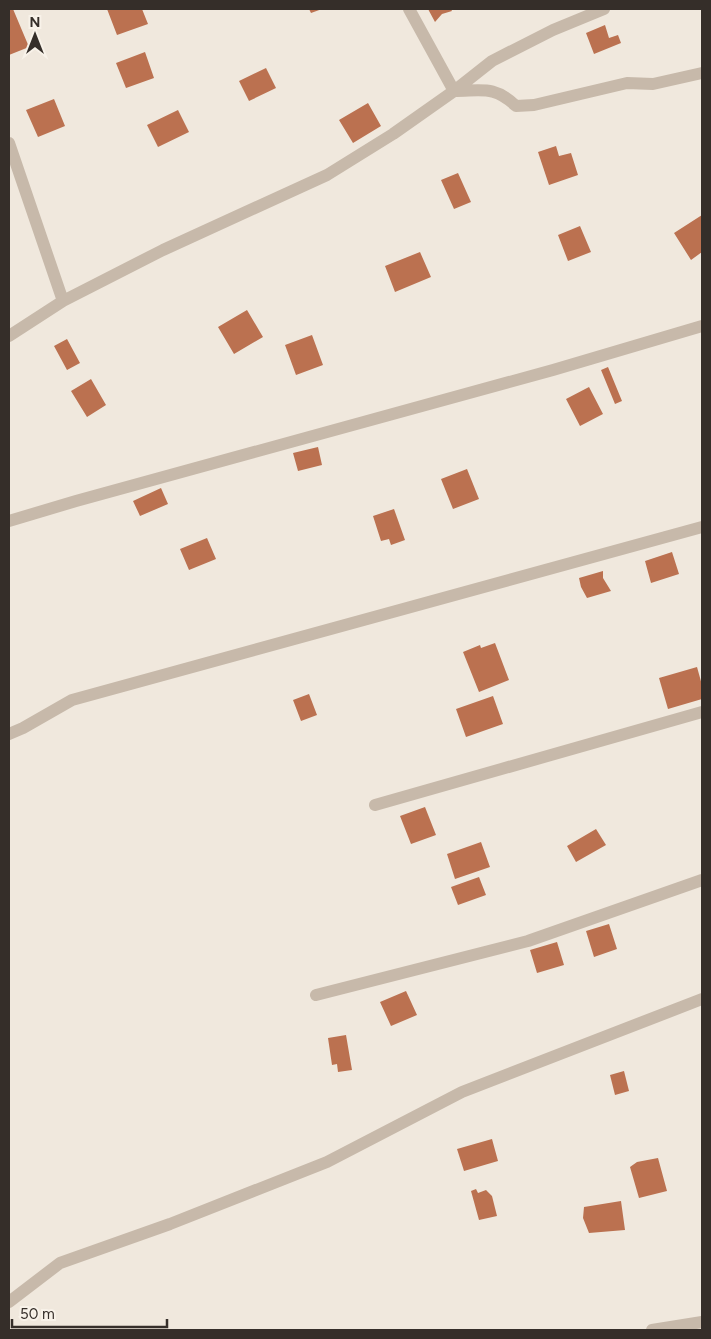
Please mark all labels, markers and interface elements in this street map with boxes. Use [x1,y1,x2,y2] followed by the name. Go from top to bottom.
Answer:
[10,10,60,60] north arrow
[30,14,40,31] text: N
[12,1296,168,1328] scale bar
[20,1305,55,1323] text: 50 m

